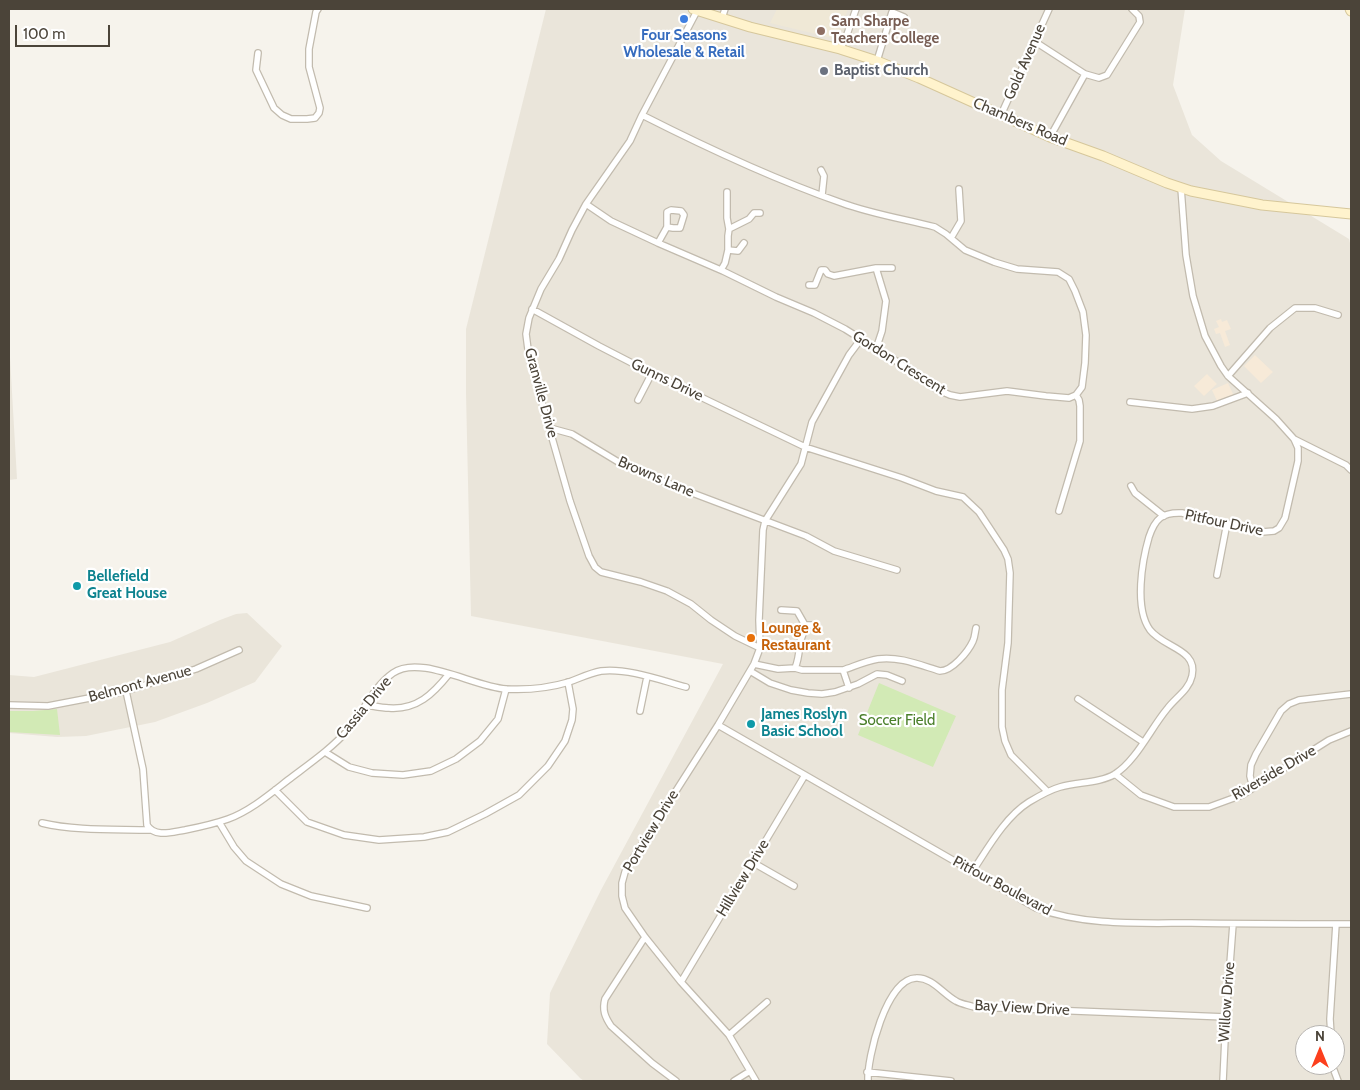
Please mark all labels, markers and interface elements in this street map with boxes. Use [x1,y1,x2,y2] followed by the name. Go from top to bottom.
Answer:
[678,13,690,25] marker: Four Seasons Wholesale & Retail
[831,13,939,48] place label: Sam Sharpe Teachers College
[18,15,112,47] scale bar
[1000,21,1050,103] street label: Gold Avenue
[23,25,65,43] text: 100 m
[815,25,827,37] marker: Sam Sharpe Teachers College
[623,27,745,62] place label: Four Seasons Wholesale & Retail
[834,62,929,80] place label: Baptist Church
[818,65,830,77] marker: Baptist Church
[970,94,1070,150] street label: Chambers Road
[849,327,949,399] street label: Gordon Crescent
[520,346,562,440] street label: Granville Drive
[628,355,706,405] street label: Gunns Drive
[615,453,697,501] street label: Browns Lane
[1183,506,1265,540] street label: Pitfour Drive
[87,568,167,603] place label: Bellefield Great House
[71,580,83,592] marker: Bellefield Great House
[761,620,831,655] place label: Lounge & Restaurant
[745,632,757,644] marker: Lounge & Restaurant
[87,662,193,706] street label: Belmont Avenue
[333,673,395,743] street label: Cassia Drive
[761,706,847,741] place label: James Roslyn Basic School
[859,712,935,730] park label: Soccer Field
[745,718,757,730] marker: James Roslyn Basic School
[1229,742,1319,804] street label: Riverside Drive
[619,787,683,875] street label: Portview Drive
[713,836,773,920] street label: Hillview Drive
[950,852,1054,920] street label: Pitfour Boulevard
[1215,961,1239,1043] street label: Willow Drive
[974,997,1070,1019] street label: Bay View Drive
[1295,1025,1345,1075] north arrow
[1315,1027,1325,1045] text: N

